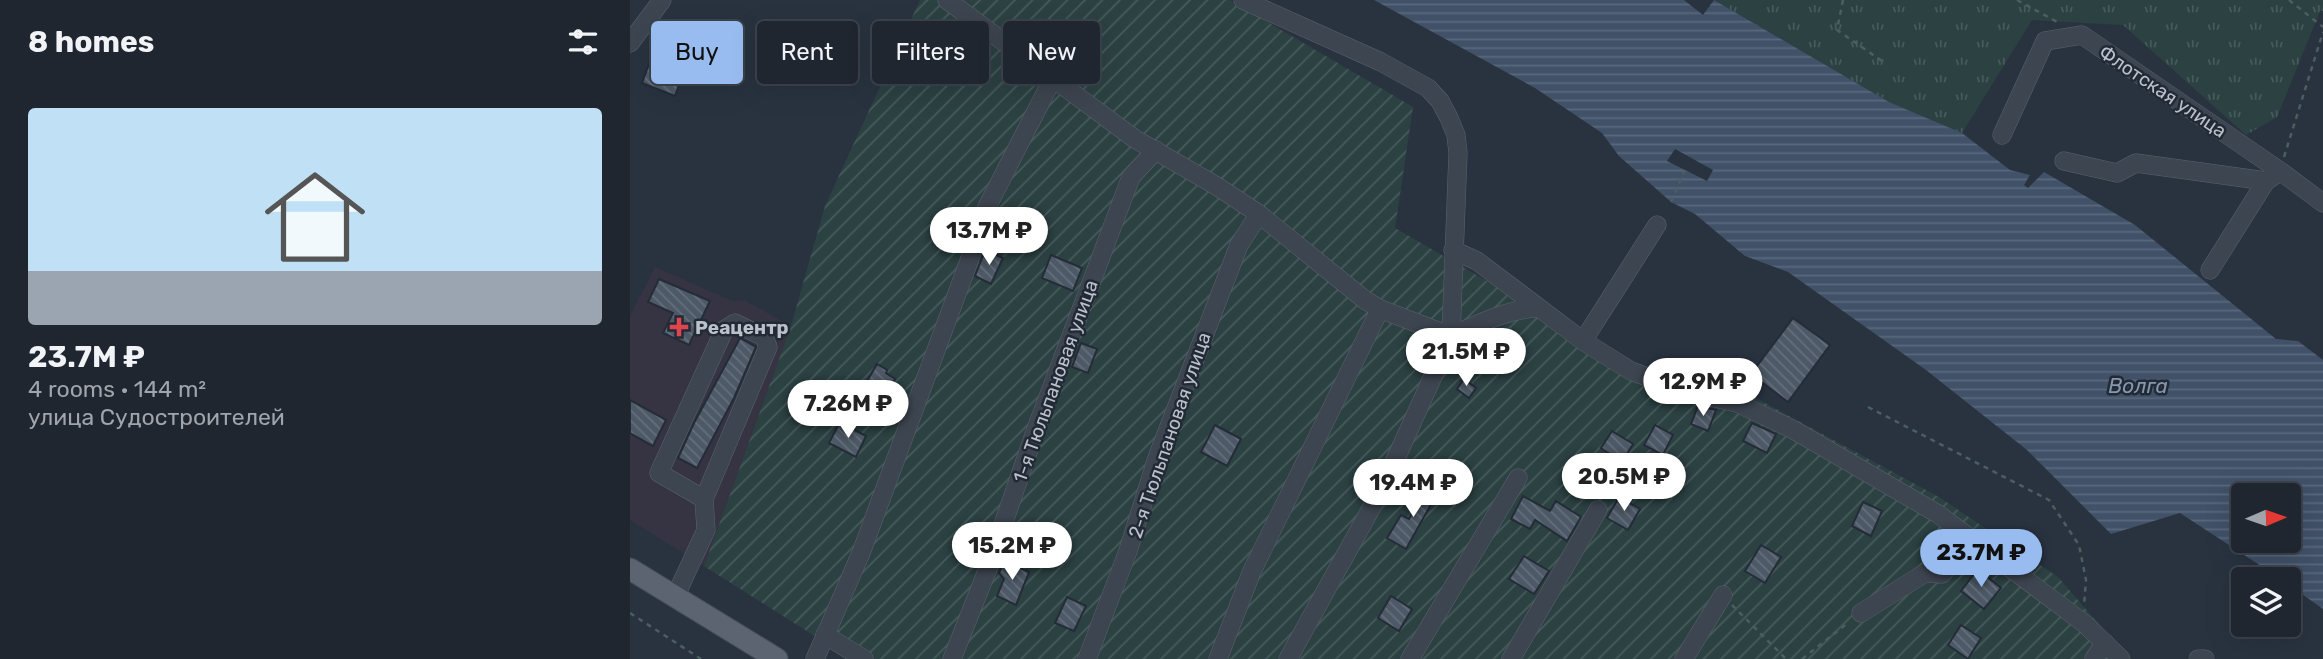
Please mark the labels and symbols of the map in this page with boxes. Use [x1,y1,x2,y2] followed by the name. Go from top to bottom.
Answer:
[2095,40,2231,143] street label: Флотская улица
[924,208,1054,267] pin: 13.7M ₽
[1008,277,1103,486] street label: 1-я Тюльпановая улица
[695,316,789,339] place label: Реацентр
[669,317,689,337] marker: Реацентр
[1401,328,1531,388] pin: 21.5M ₽
[1123,329,1216,541] street label: 2-я Тюльпановая улица
[1638,358,1768,418] pin: 12.9M ₽
[2108,373,2168,398] water label: Волга
[783,380,913,440] pin: 7.26M ₽
[1559,454,1689,513] pin: 20.5M ₽
[1348,460,1478,519] pin: 19.4M ₽
[2231,483,2301,553] north arrow
[947,522,1077,582] pin: 15.2M ₽
[1916,530,2046,589] pin: 23.7M ₽

